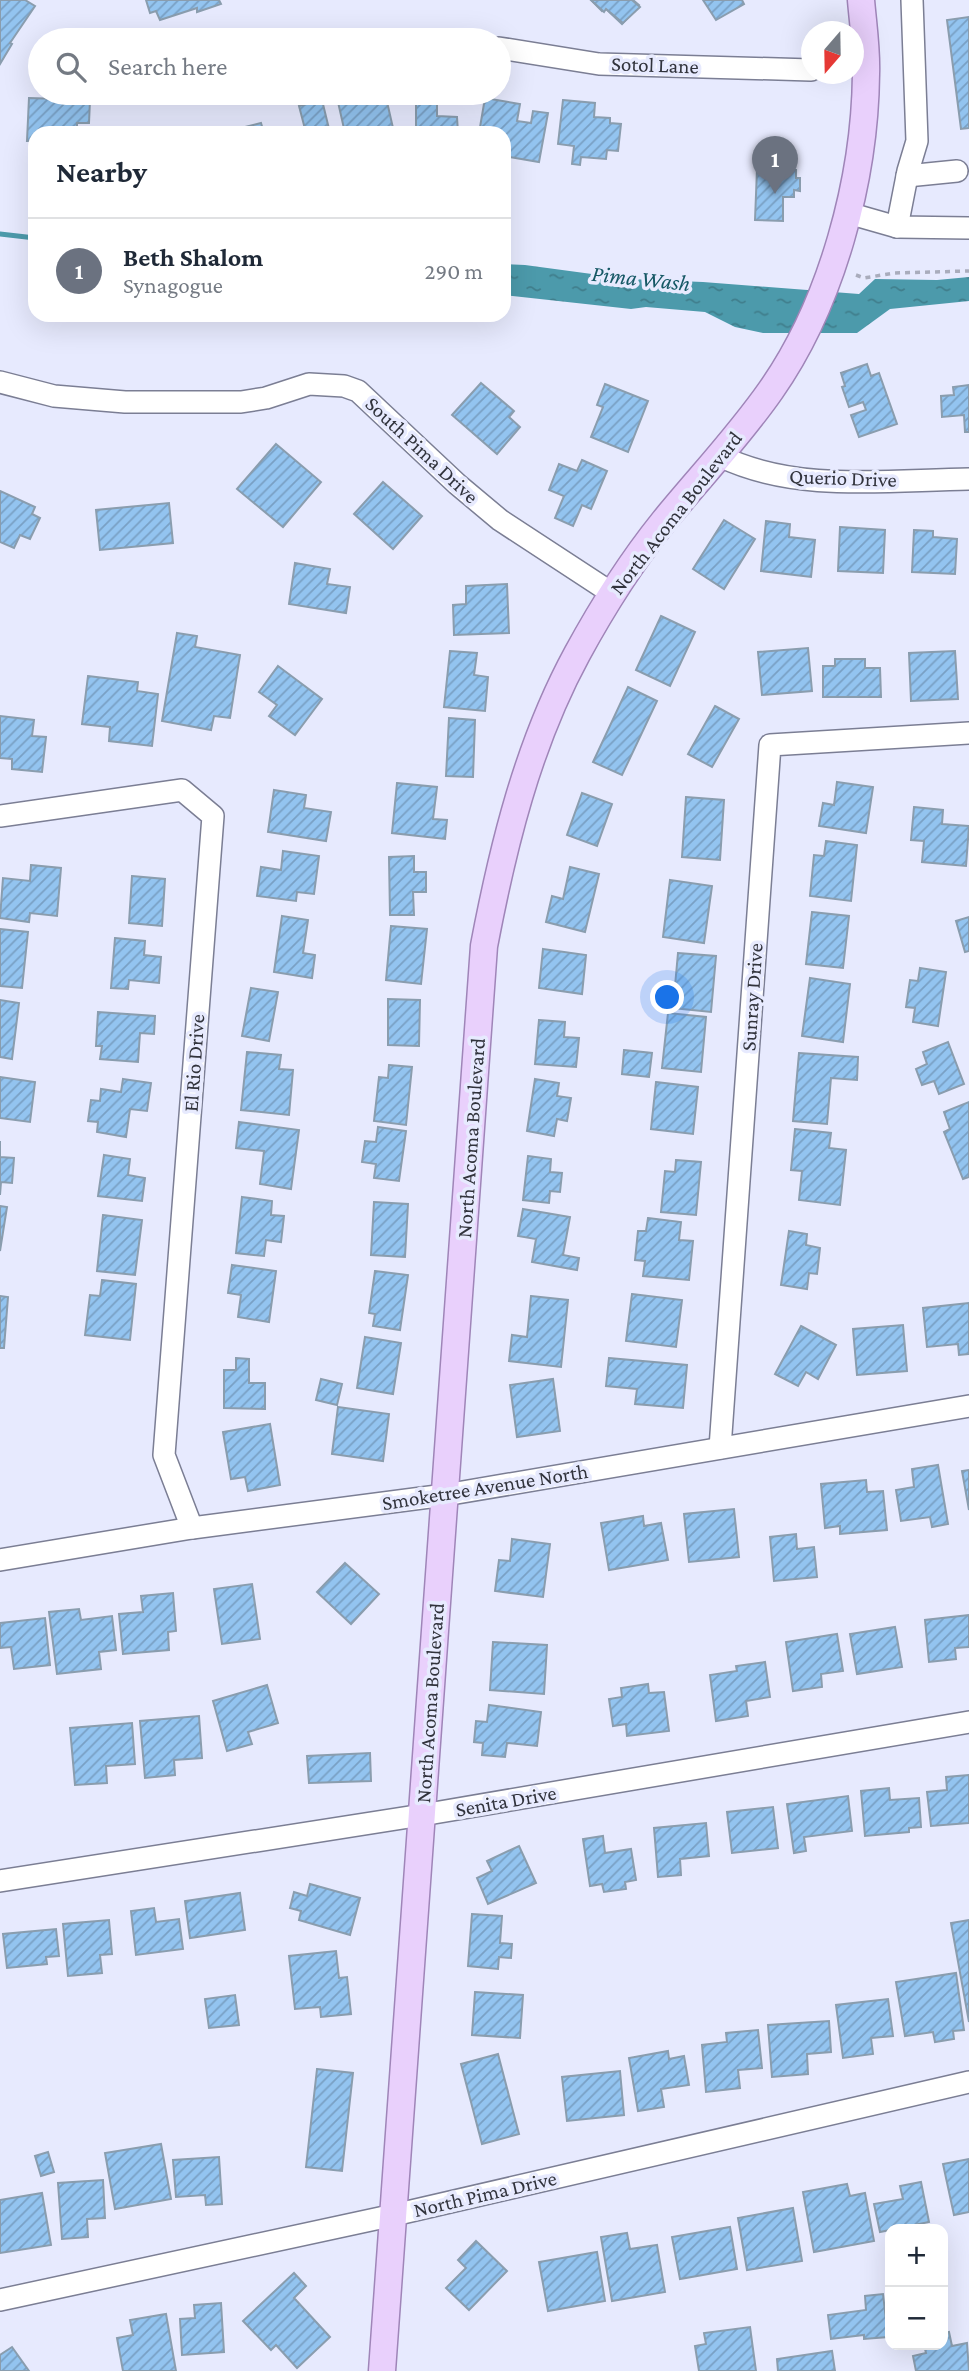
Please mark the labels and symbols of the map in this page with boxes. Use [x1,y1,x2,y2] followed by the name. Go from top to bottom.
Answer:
[801,21,864,84] north arrow
[611,51,699,79] street label: Sotol Lane
[752,136,798,194] pin: 1
[591,260,691,296] water label: Pima Wash
[361,392,483,508] street label: South Pima Drive
[605,427,747,599] street label: North Acoma Boulevard
[789,464,897,492] street label: Querio Drive
[736,942,768,1052] street label: Sunray Drive
[650,980,684,1014] your location
[179,1013,209,1113] street label: El Rio Drive
[452,1037,490,1239] street label: North Acoma Boulevard
[380,1459,590,1515] street label: Smoketree Avenue North
[411,1602,449,1804] street label: North Acoma Boulevard
[454,1780,558,1822] street label: Senita Drive
[411,2166,559,2222] street label: North Pima Drive

